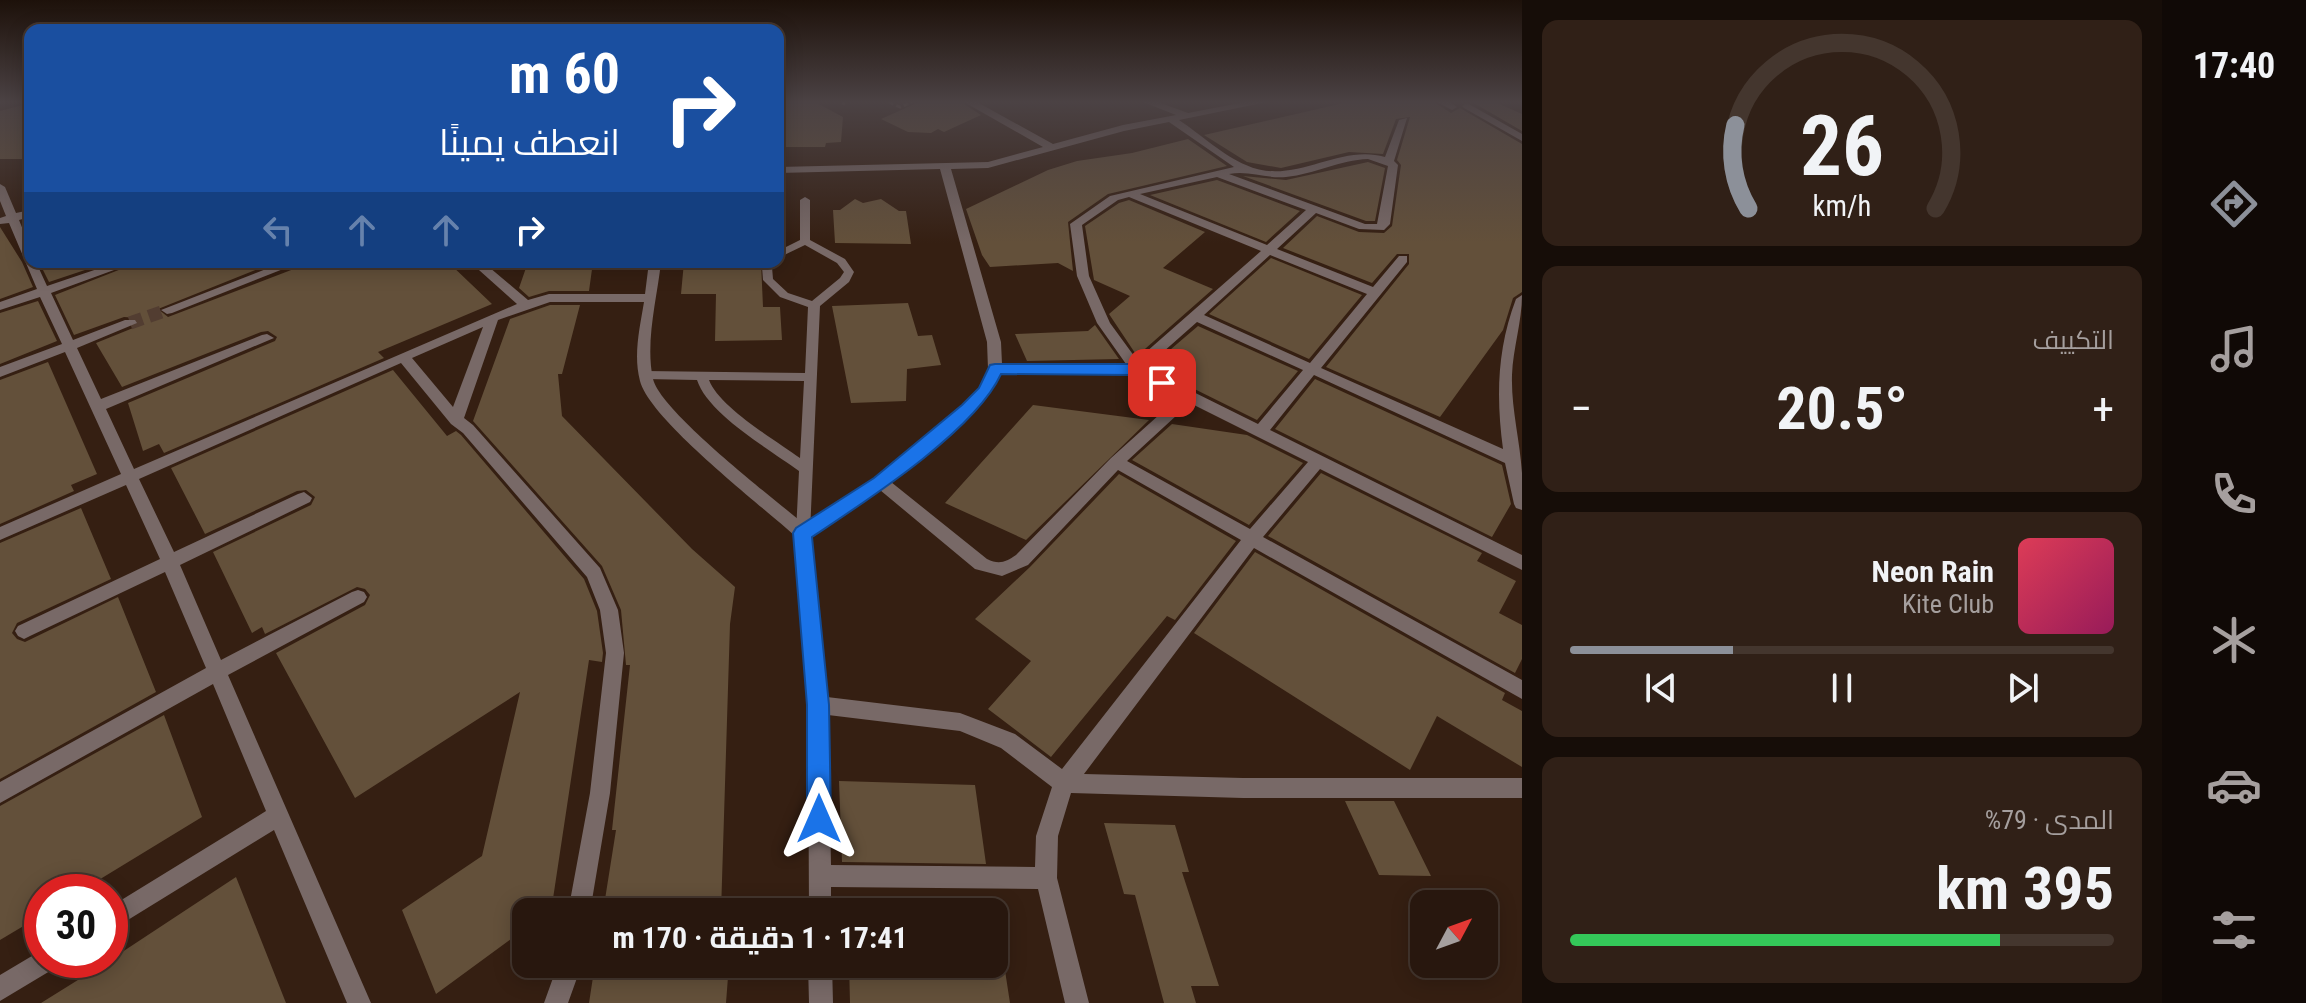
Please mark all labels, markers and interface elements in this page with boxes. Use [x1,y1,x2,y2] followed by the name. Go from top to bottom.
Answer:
[509,41,620,107] text: 60 m
[2193,45,2275,87] text: 17:40
[648,56,752,160] icon: right
[1800,97,1884,194] text: 26
[439,122,620,164] text: انعطف يمينًا
[2206,176,2262,232] icon: directions
[1813,189,1871,223] text: km/h
[256,208,300,252] icon: left
[340,208,384,252] icon: ahead
[424,208,468,252] icon: ahead
[508,208,552,252] icon: right
[2206,321,2262,377] icon: music
[2032,325,2114,355] text: التكييف
[1128,349,1196,417] pin
[1140,361,1184,405] icon: arrive
[1776,373,1908,444] text: 20.5°
[1570,383,1592,435] text: −
[2092,383,2114,435] text: +
[2206,466,2262,522] icon: phone
[1872,554,1994,589] text: Neon Rain
[1902,589,1994,619] text: Kite Club
[2206,612,2262,668] icon: climate
[1639,666,1683,710] icon: previous
[1820,666,1864,710] icon: pause
[2001,666,2045,710] icon: next
[2206,757,2262,813] icon: car
[777,777,861,861] position arrow
[1985,805,2114,835] text: المدى · 79%
[1936,853,2114,924] text: 395 km
[24,874,128,978] speed limit sign: 30
[1410,890,1498,978] north arrow
[1410,890,1498,978] map controls
[2206,902,2262,958] icon: filters
[612,920,908,955] text: 17:41 · 1 دقيقة · 170 m

